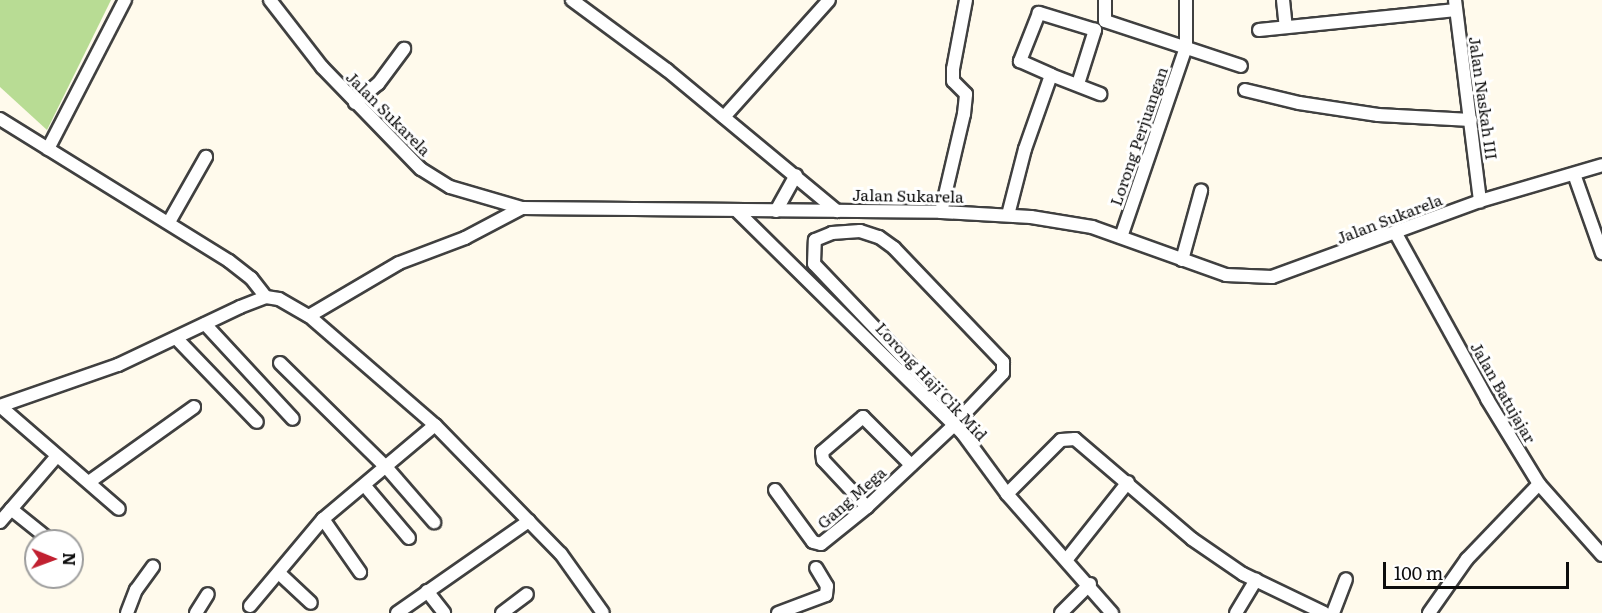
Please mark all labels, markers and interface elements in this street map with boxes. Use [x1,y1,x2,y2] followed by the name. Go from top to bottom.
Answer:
[1466,35,1502,161] street label: Jalan Naskah III
[1105,64,1171,208] street label: Lorong Perjuangan
[343,67,435,159] street label: Jalan Sukarela
[852,184,964,206] street label: Jalan Sukarela
[1333,189,1445,247] street label: Jalan Sukarela
[872,318,992,444] street label: Lorong Haji Cik Mid
[1467,338,1541,446] street label: Jalan Batujajar
[813,462,889,532] street label: Gang Mega
[24,529,84,589] north arrow
[1386,550,1572,588] scale bar
[58,552,82,566] text: N
[1394,559,1443,586] text: 100 m

